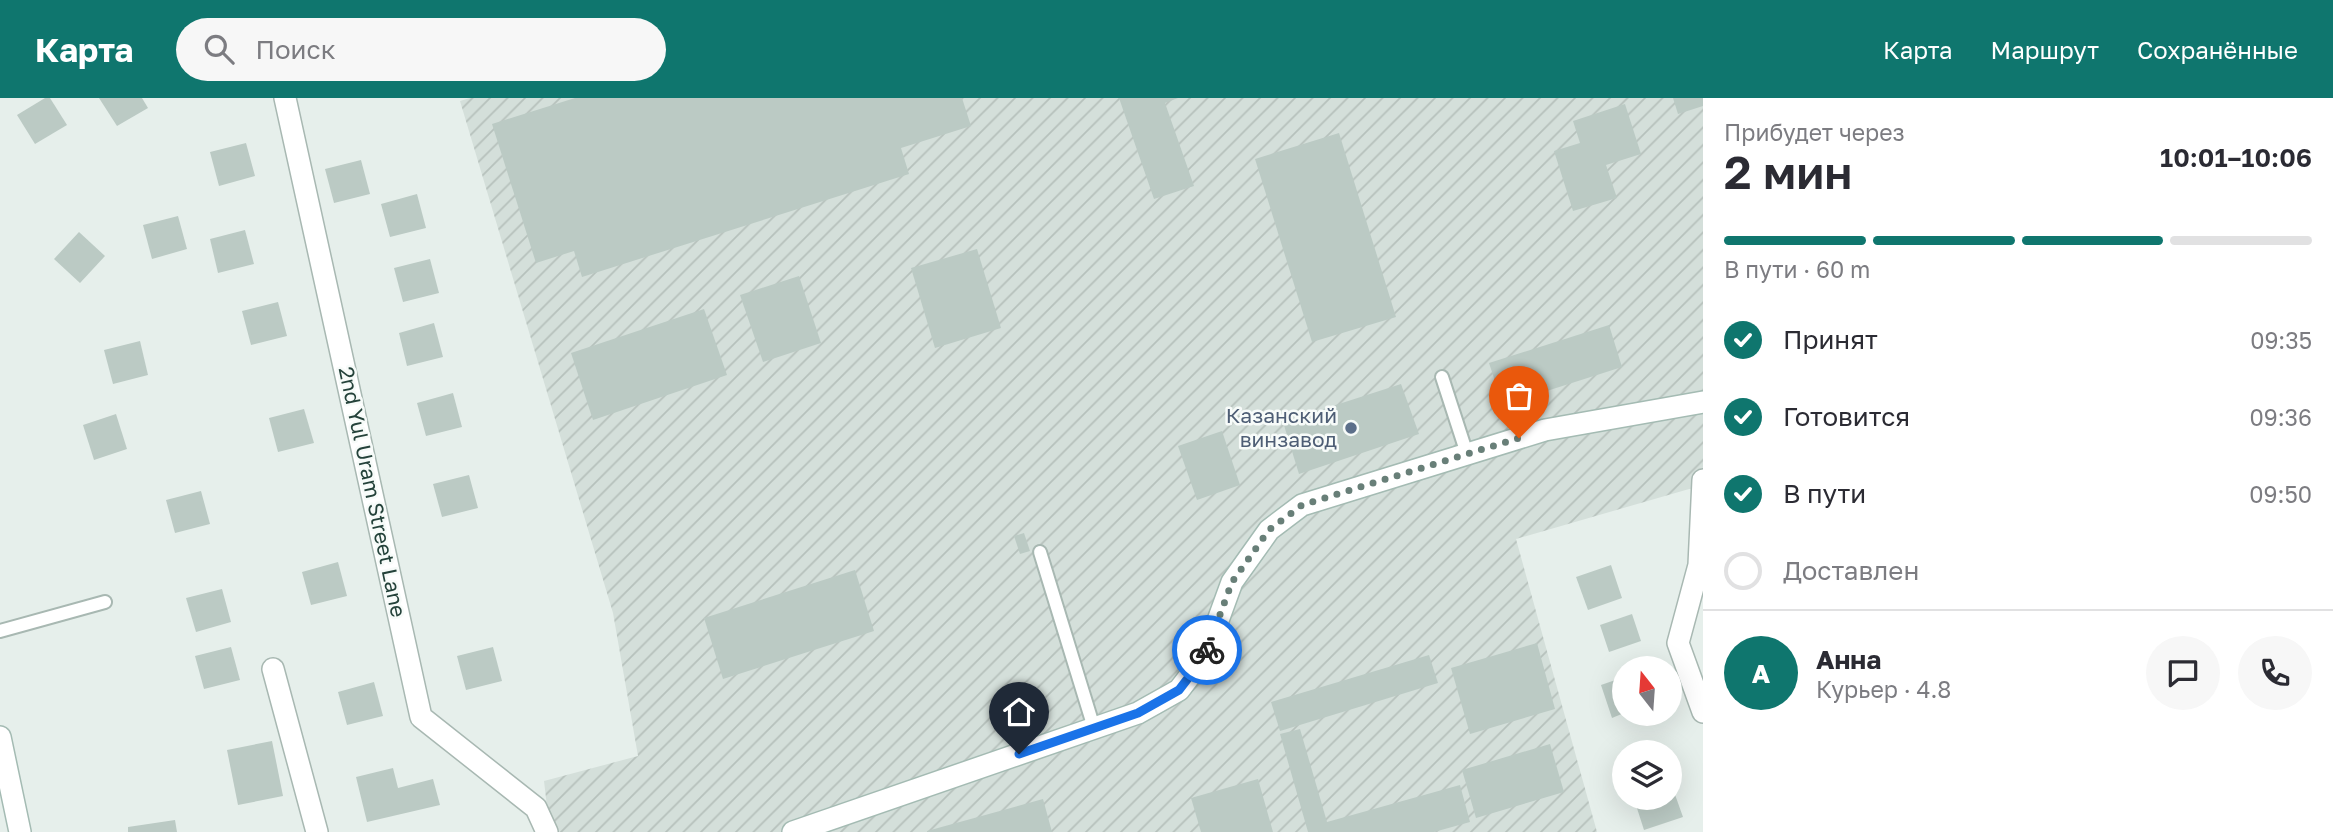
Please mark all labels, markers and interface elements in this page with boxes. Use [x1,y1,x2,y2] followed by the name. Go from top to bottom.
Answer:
[176,18,666,81] search box
[35,30,134,69] text: Карта
[200,30,238,68] icon: search
[256,34,336,65] text: Поиск
[1883,35,1953,64] text: Карта
[1991,35,2099,64] text: Маршрут
[2137,35,2298,64] text: Сохранённые
[1724,118,1905,146] text: Прибудет через
[2160,142,2312,173] text: 10:01–10:06
[1724,144,1852,199] text: 2 мин
[1724,255,1870,283] text: В пути · 60 m
[1724,321,1762,359] icon: check
[1783,324,1878,355] text: Принят
[2250,326,2312,354] text: 09:35
[334,364,412,620] street label: 2nd Yul Uram Street Lane
[1489,366,1549,438] pin
[1500,377,1538,415] icon: bag
[1724,398,1762,436] icon: check
[1783,401,1910,432] text: Готовится
[1226,402,1337,452] place label: Казанский винзавод
[2250,403,2312,431] text: 09:36
[1343,420,1359,436] marker: Казанский винзавод
[1724,475,1762,513] icon: check
[1783,478,1866,509] text: В пути
[2249,480,2312,508] text: 09:50
[1783,555,1919,586] text: Доставлен
[1172,615,1242,685] courier
[1188,631,1226,669] icon: bike
[2146,636,2220,710] button: chat
[2238,636,2312,710] button: phone
[1816,644,1881,675] text: Анна
[1612,656,1682,726] north arrow
[1612,656,1682,810] map controls
[1752,658,1770,689] text: А
[1816,675,1951,703] text: Курьер · 4.8
[989,682,1049,754] pin
[1000,693,1038,731] icon: home
[1612,740,1682,810] button: layers

